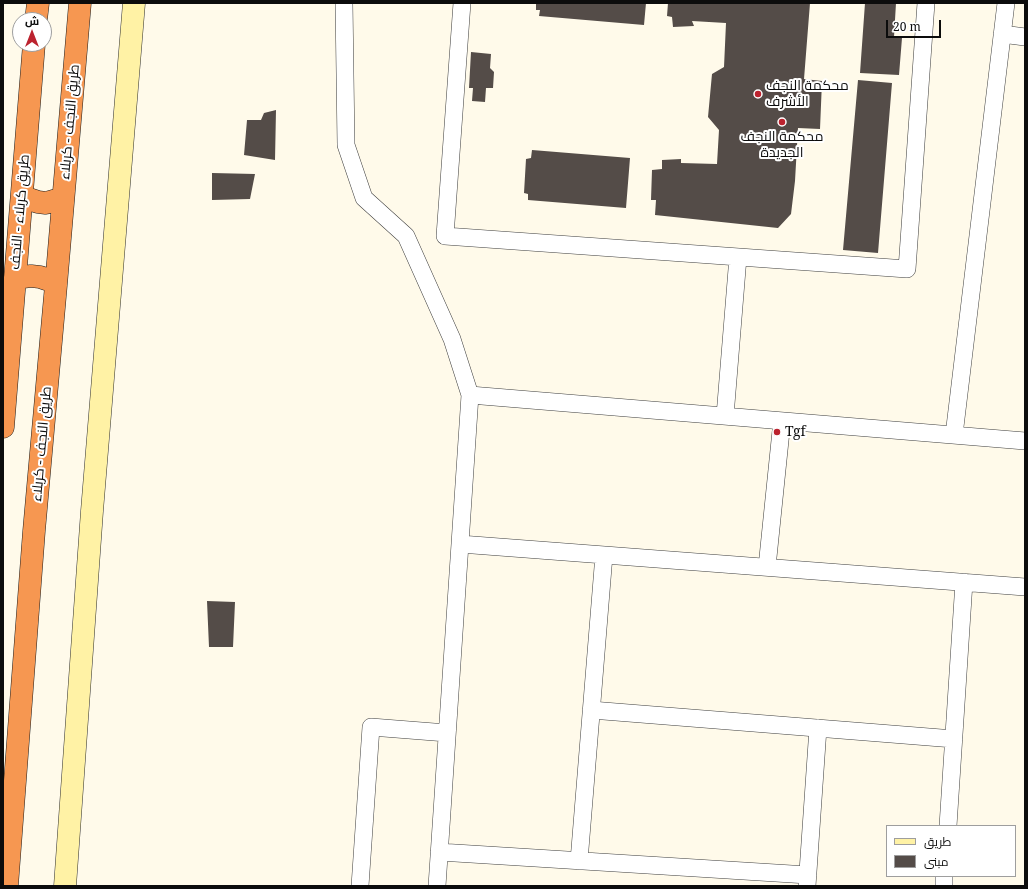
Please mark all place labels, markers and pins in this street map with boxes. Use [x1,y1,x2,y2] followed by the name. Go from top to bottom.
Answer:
[766,78,849,110] place label: محكمة النجف الأشرف
[753,89,763,99] marker: محكمة النجف الأشرف
[777,117,787,127] marker: محكمة النجف الجديدة
[741,129,823,162] place label: محكمة النجف الجديدة
[785,424,806,440] place label: Tgf
[772,427,782,437] marker: Tgf

